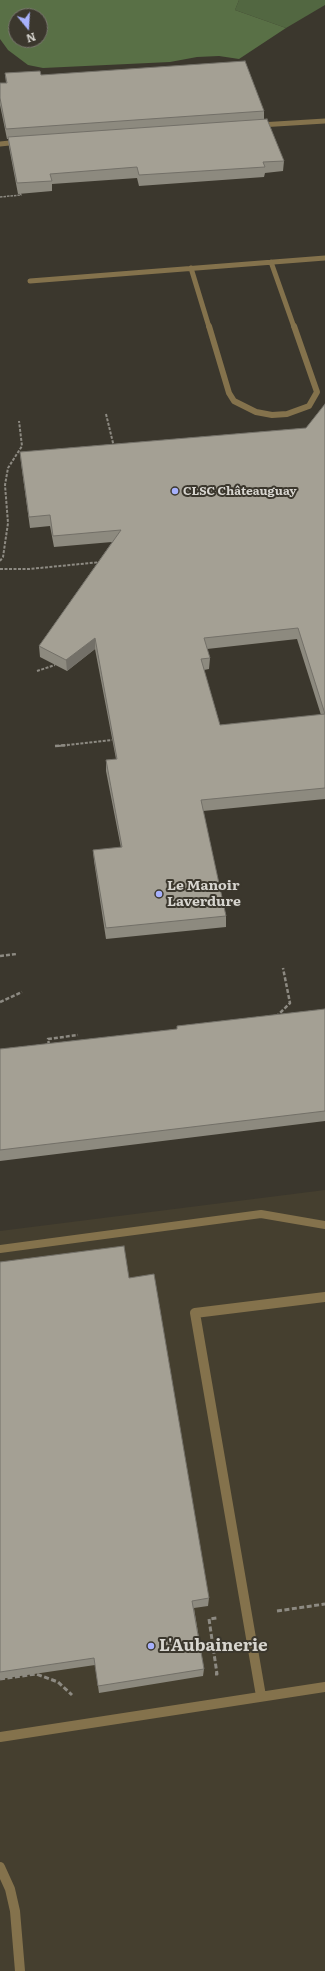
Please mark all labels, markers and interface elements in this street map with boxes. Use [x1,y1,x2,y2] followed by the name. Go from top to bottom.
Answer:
[8,8,48,48] north arrow
[25,29,38,47] text: N
[183,484,297,498] place label: CLSC Châteauguay
[170,486,180,496] marker: CLSC Châteauguay
[167,878,241,910] place label: Le Manoir Laverdure
[154,889,164,899] marker: Le Manoir Laverdure
[159,1636,268,1656] place label: L'Aubainerie
[146,1641,156,1651] marker: L'Aubainerie

